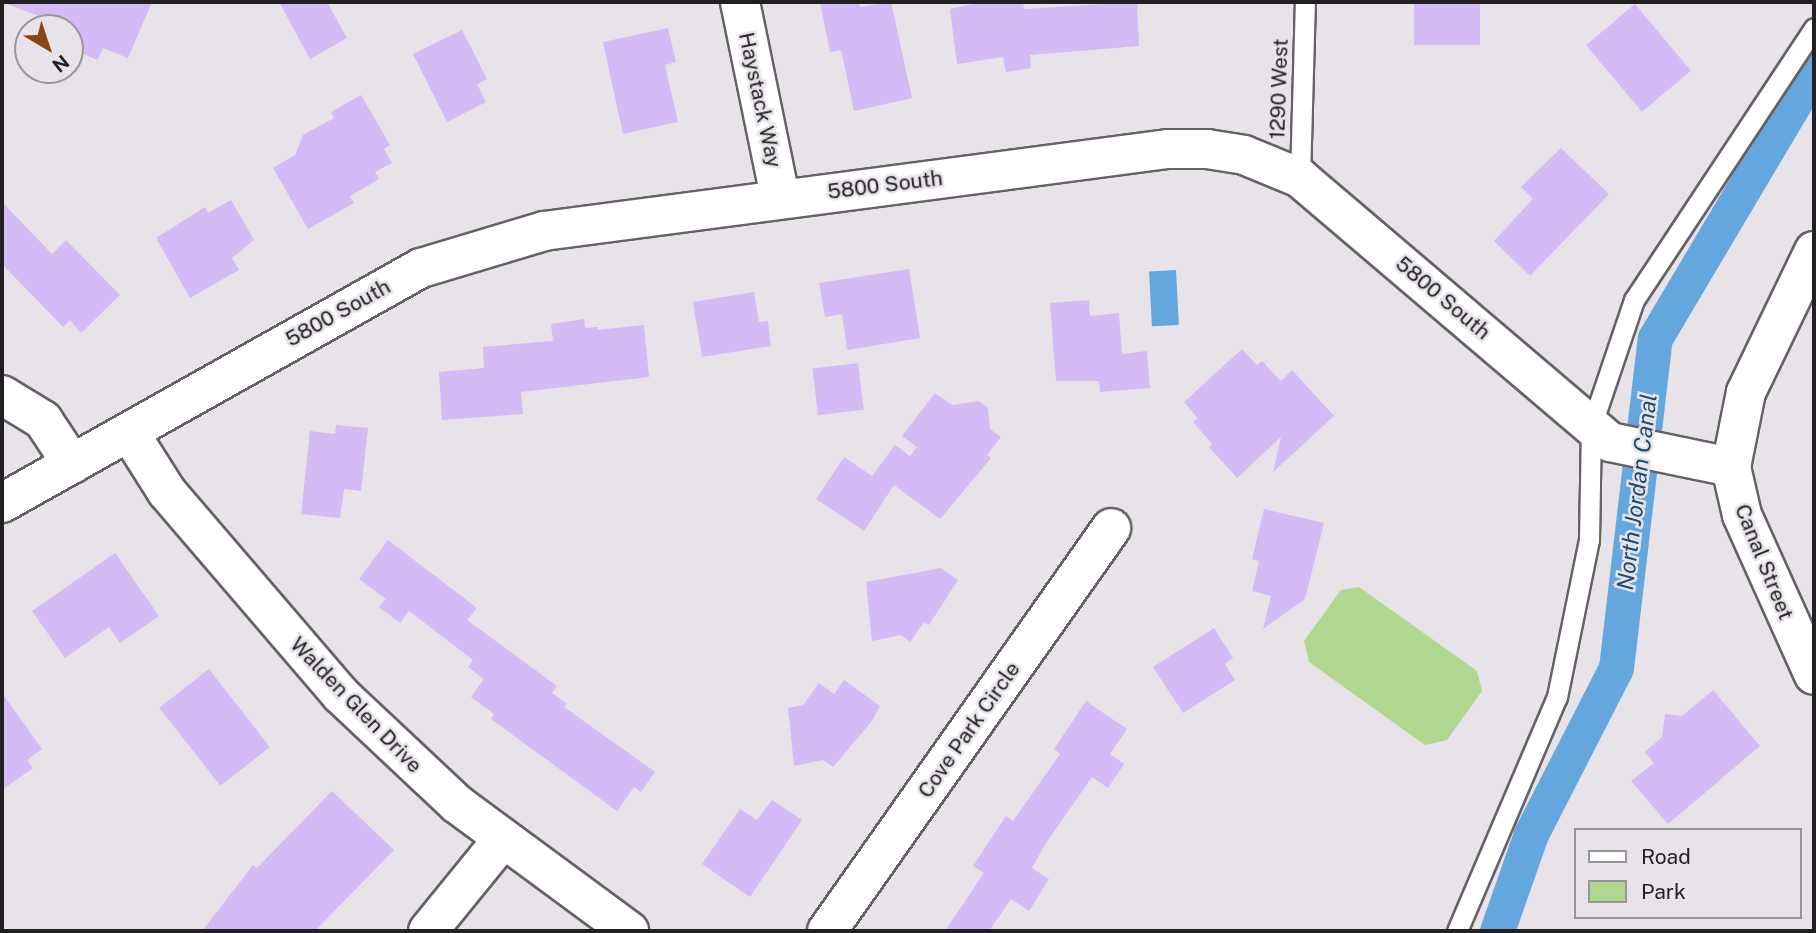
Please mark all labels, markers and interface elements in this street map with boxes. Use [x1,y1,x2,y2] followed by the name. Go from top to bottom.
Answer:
[14,14,84,84] north arrow
[733,30,787,170] street label: Haystack Way
[1265,38,1293,140] street label: 1290 West
[48,51,74,77] text: N
[826,165,944,205] street label: 5800 South
[1390,251,1496,345] street label: 5800 South
[281,274,395,352] street label: 5800 South
[1611,392,1663,592] water label: North Jordan Canal
[1729,501,1799,623] street label: Canal Street
[285,632,427,778] street label: Walden Glen Drive
[913,657,1025,803] street label: Cove Park Circle
[1574,828,1802,919] legend
[1641,844,1691,869] text: Road
[1641,879,1686,904] text: Park

